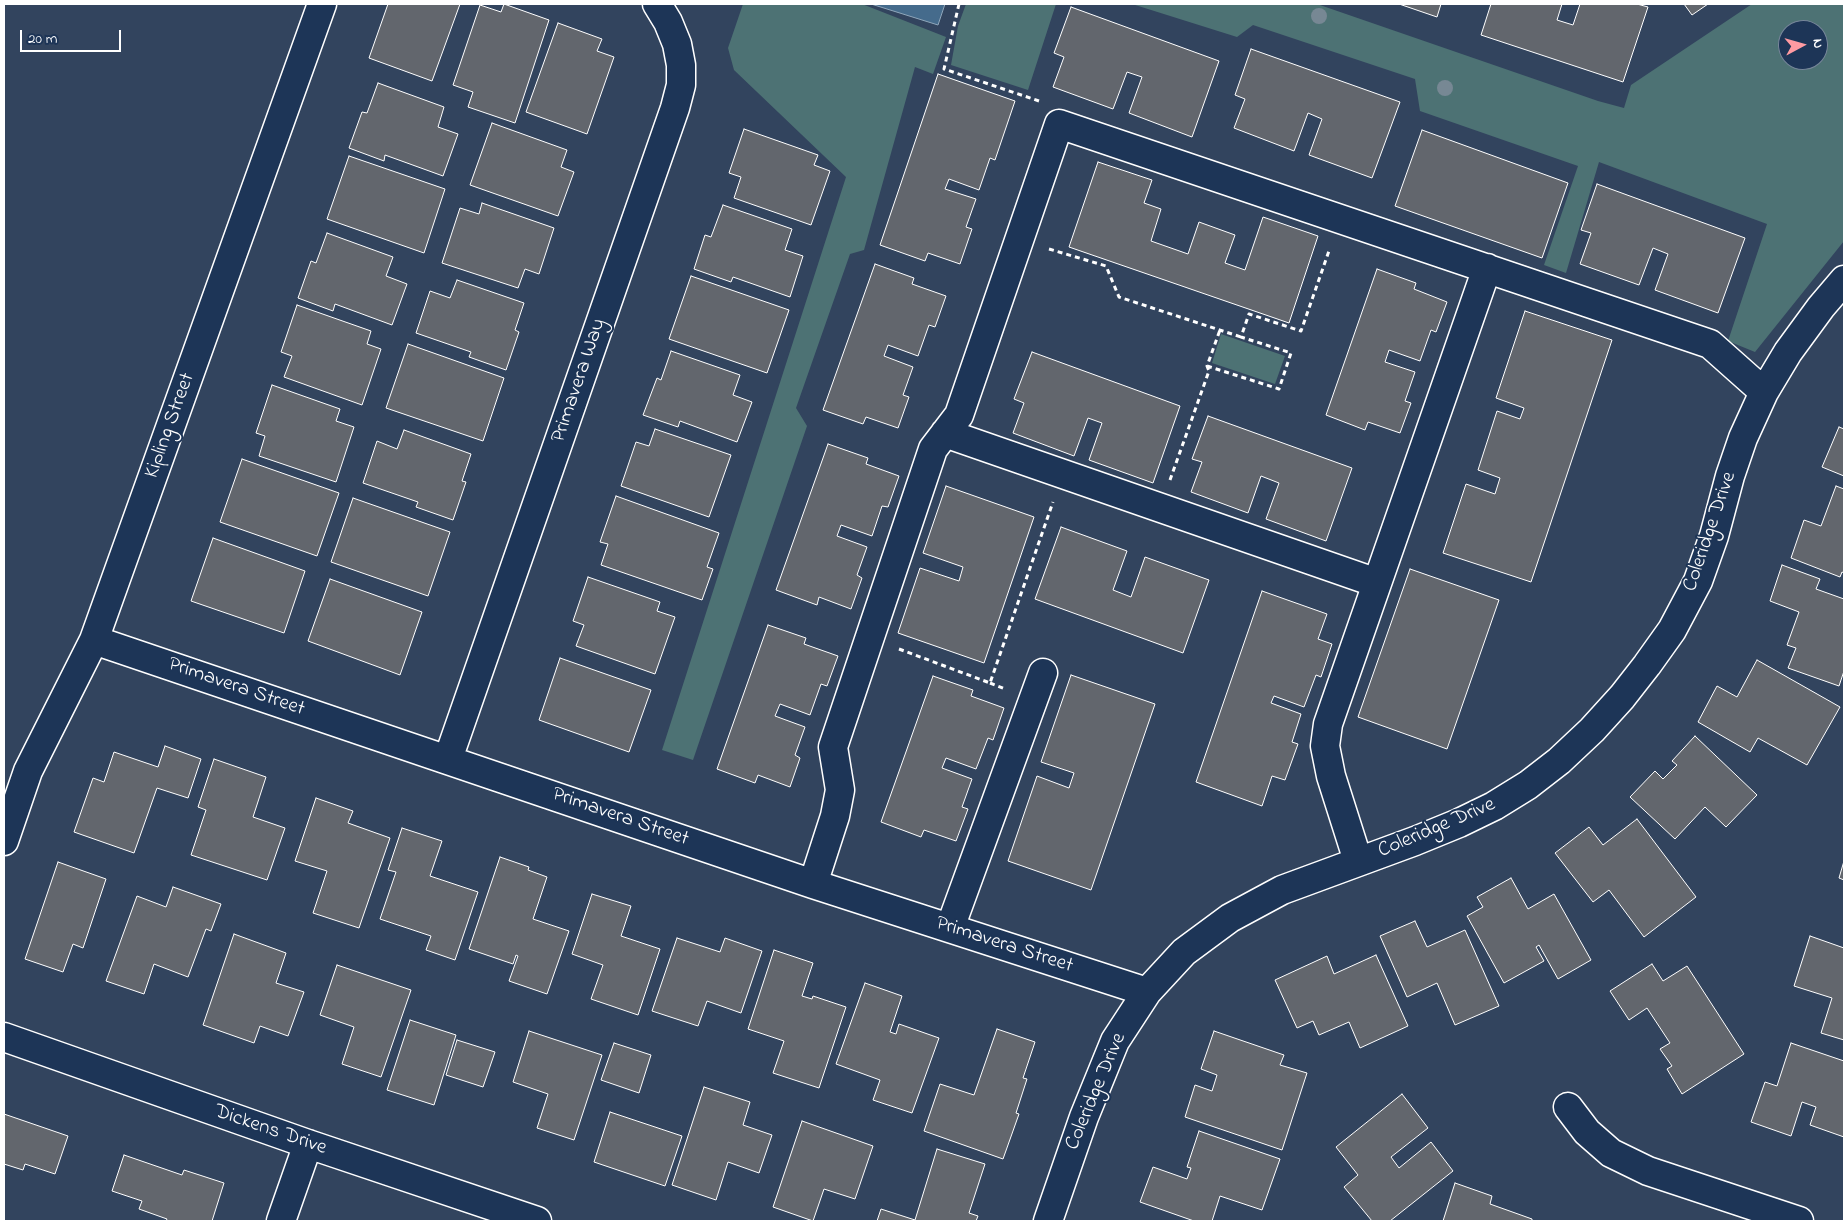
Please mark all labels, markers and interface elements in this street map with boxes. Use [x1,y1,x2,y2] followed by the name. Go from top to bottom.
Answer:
[22,20,124,52] scale bar
[1778,20,1828,70] north arrow
[28,28,57,50] text: 20 m
[1806,38,1828,49] text: N
[547,316,613,446] street label: Primavera Way
[140,370,202,482] street label: Kipling Street
[1679,469,1743,595] street label: Coleridge Drive
[164,653,308,723] street label: Primavera Street
[548,783,692,853] street label: Primavera Street
[1375,793,1499,865] street label: Coleridge Drive
[932,912,1076,980] street label: Primavera Street
[1061,1030,1133,1154] street label: Coleridge Drive
[210,1100,330,1162] street label: Dickens Drive

